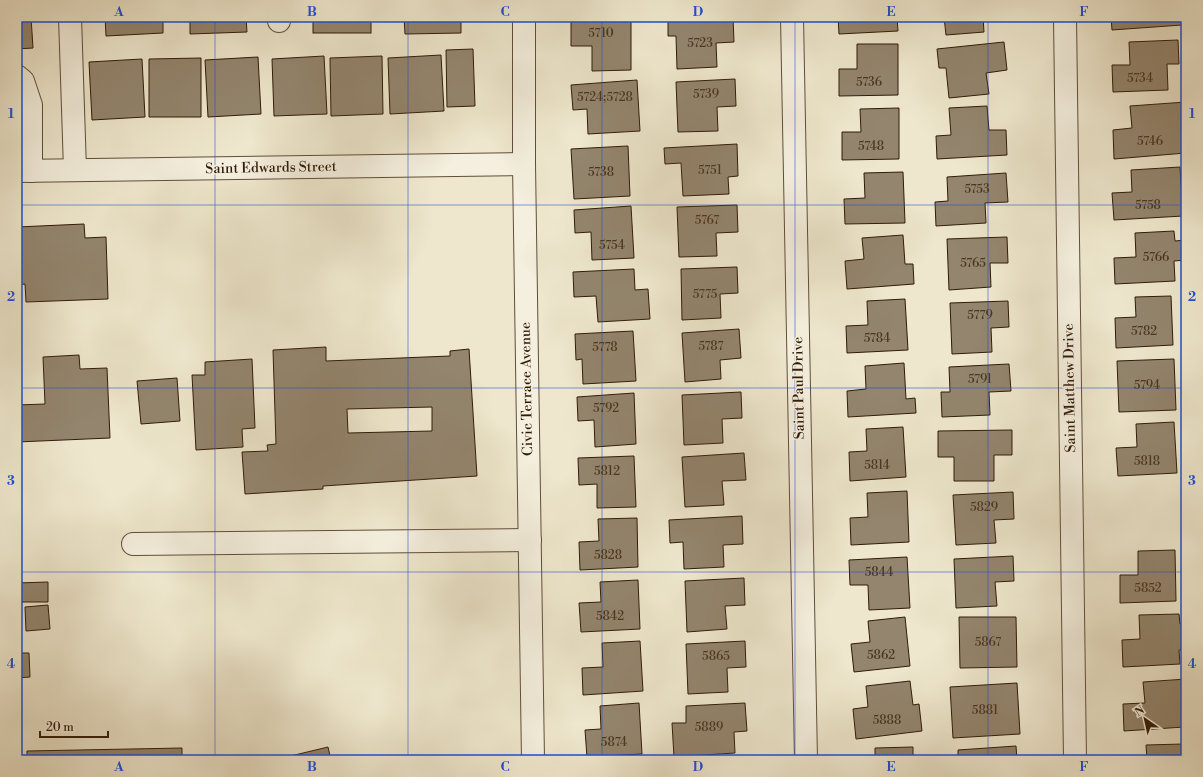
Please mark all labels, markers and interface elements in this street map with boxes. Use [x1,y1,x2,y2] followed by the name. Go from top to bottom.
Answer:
[113,4,124,20] text: A
[307,4,317,20] text: B
[500,4,510,20] text: C
[693,4,703,20] text: D
[886,4,896,20] text: E
[1079,4,1089,20] text: F
[588,26,614,41] house number: 5710
[687,36,713,51] house number: 5723
[1127,71,1153,86] house number: 5734
[856,75,882,90] house number: 5736
[693,87,719,102] house number: 5739
[577,90,633,105] house number: 5724;5728
[8,106,15,122] text: 1
[1189,106,1196,122] text: 1
[1137,134,1163,149] house number: 5746
[858,139,884,154] house number: 5748
[205,158,337,178] street label: Saint Edwards Street
[698,163,723,178] house number: 5751
[588,165,614,180] house number: 5738
[964,182,990,197] house number: 5753
[1135,198,1161,213] house number: 5758
[695,213,719,228] house number: 5767
[599,238,625,253] house number: 5754
[1143,250,1169,265] house number: 5766
[960,256,986,271] house number: 5765
[693,287,718,302] house number: 5775
[7,289,15,305] text: 2
[1188,289,1196,305] text: 2
[967,308,993,323] house number: 5779
[517,322,537,456] street label: Civic Terrace Avenue
[1060,323,1080,453] street label: Saint Matthew Drive
[1131,324,1157,339] house number: 5782
[864,331,890,346] house number: 5784
[789,337,809,439] street label: Saint Paul Drive
[698,339,724,354] house number: 5787
[592,340,618,355] house number: 5778
[968,372,993,387] house number: 5791
[1134,378,1160,393] house number: 5794
[593,401,619,416] house number: 5792
[1134,454,1160,469] house number: 5818
[864,458,890,473] house number: 5814
[594,464,620,479] house number: 5812
[7,473,15,489] text: 3
[1188,473,1196,489] text: 3
[970,500,998,515] house number: 5829
[594,548,622,563] house number: 5828
[865,565,893,580] house number: 5844
[1134,581,1162,596] house number: 5852
[596,609,624,624] house number: 5842
[975,635,1001,650] house number: 5867
[867,648,895,663] house number: 5862
[702,649,730,664] house number: 5865
[7,656,16,672] text: 4
[1188,656,1197,672] text: 4
[1125,699,1165,739] north arrow
[972,703,999,718] house number: 5881
[1132,703,1148,720] text: N
[40,713,108,739] scale bar
[873,713,901,728] house number: 5888
[46,720,74,735] text: 20 m
[695,720,723,735] house number: 5889
[601,735,627,750] house number: 5874
[113,759,124,775] text: A
[307,759,317,775] text: B
[500,759,510,775] text: C
[693,759,703,775] text: D
[886,759,896,775] text: E
[1079,759,1089,775] text: F

